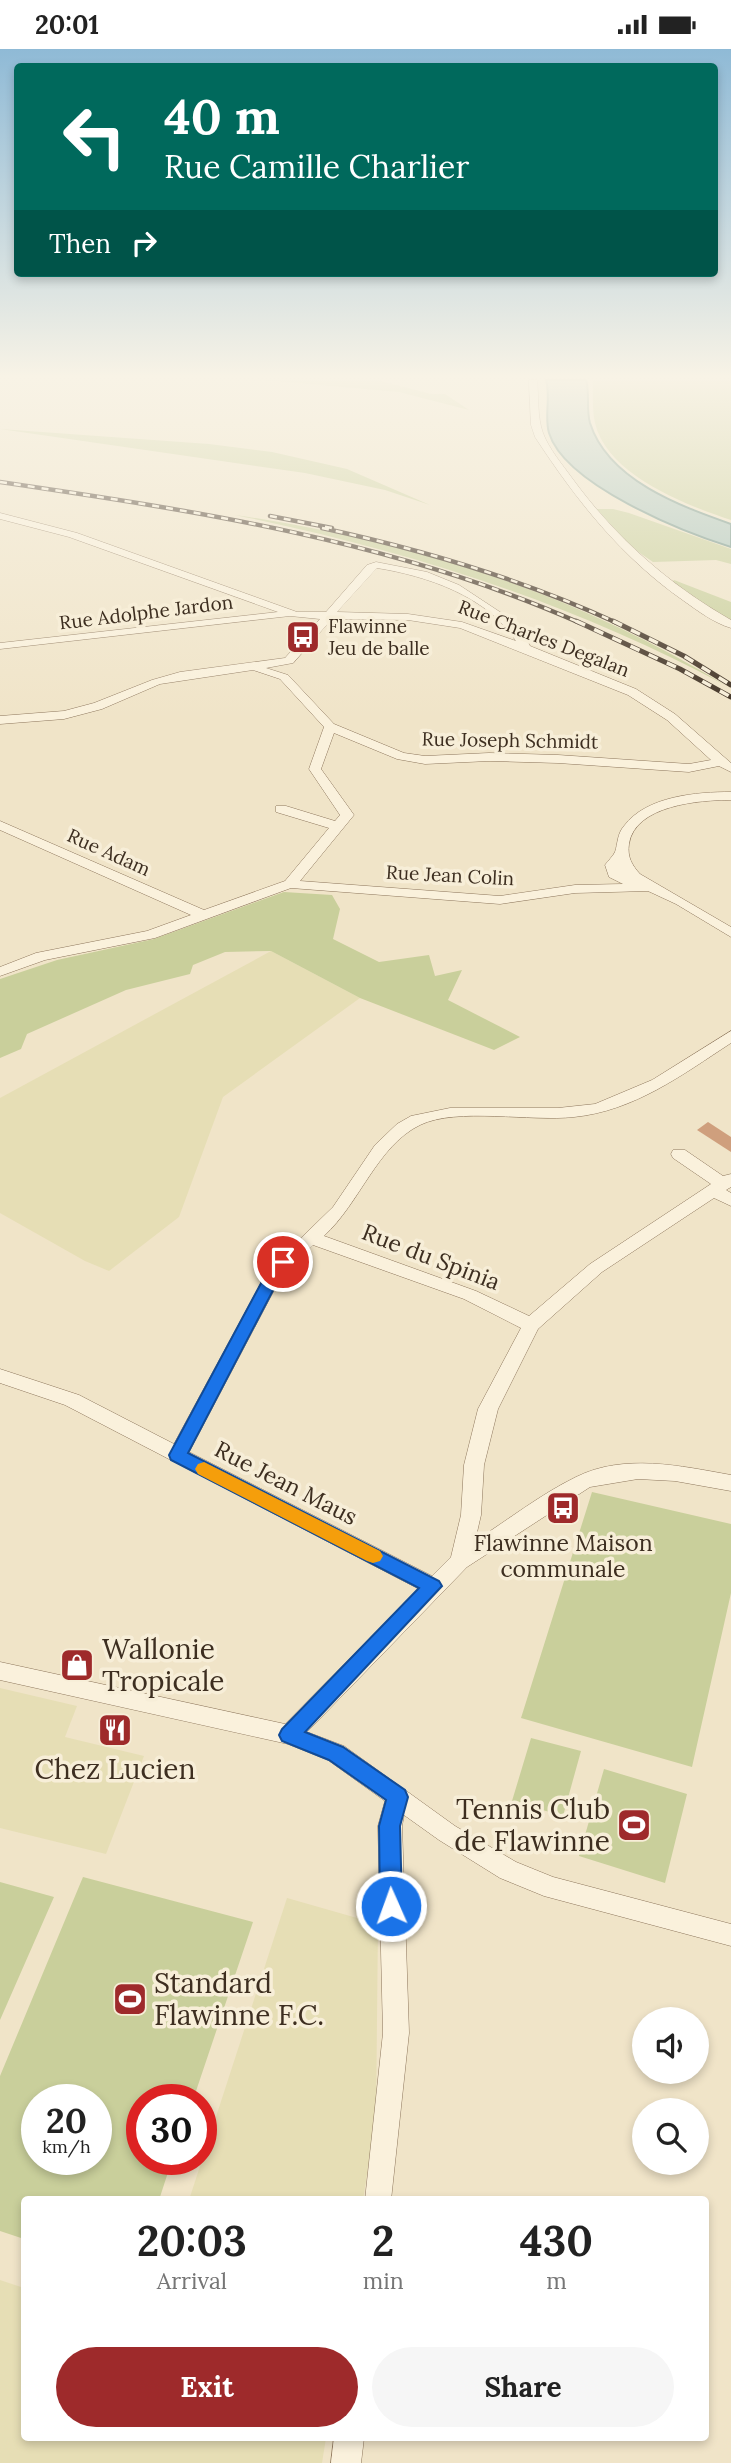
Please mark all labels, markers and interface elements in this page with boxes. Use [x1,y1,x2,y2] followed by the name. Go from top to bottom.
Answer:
[35,8,99,41] text: 20:01
[164,85,280,147] text: 40 m
[49,91,140,182] icon: left
[164,146,469,187] text: Rue Camille Charlier
[125,224,163,262] icon: right
[49,227,111,260] text: Then
[58,589,234,635] street label: Rue Adolphe Jardon
[455,594,633,682] street label: Rue Charles Degalan
[327,614,430,660] place label: Flawinne Jeu de balle
[284,618,322,656] bus stop icon: Flawinne Jeu de balle
[421,726,599,754] street label: Rue Joseph Schmidt
[64,823,154,881] street label: Rue Adam
[385,860,515,890] street label: Rue Jean Colin
[358,1217,504,1296] street label: Rue du Spinia
[253,1232,313,1292] pin
[264,1243,302,1281] icon: arrive
[210,1434,363,1531] street label: Rue Jean Maus
[544,1489,582,1527] bus stop icon: Flawinne Maison communale
[473,1528,653,1583] place label: Flawinne Maison communale
[102,1631,224,1699] place label: Wallonie Tropicale
[58,1646,96,1684] shop icon: Wallonie Tropicale
[96,1711,134,1749] restaurant icon: Chez Lucien
[34,1751,196,1787] place label: Chez Lucien
[454,1791,610,1859] place label: Tennis Club de Flawinne
[615,1806,653,1844] sports icon: Tennis Club de Flawinne
[354,1869,428,1943] position arrow
[154,1965,324,2033] place label: Standard Flawinne F.C.
[111,1980,149,2018] sports icon: Standard Flawinne F.C.
[632,2007,709,2175] map controls
[632,2007,709,2084] button: sound
[126,2084,217,2175] speed limit sign: 30
[46,2098,87,2143] text: 20
[632,2098,709,2175] button: search
[42,2135,91,2158] text: km/h
[137,2214,247,2268] text: 20:03
[372,2214,395,2268] text: 2
[520,2214,593,2268] text: 430
[157,2266,227,2295] text: Arrival
[363,2266,404,2295] text: min
[546,2266,567,2295] text: m
[56,2347,358,2427] button: Exit
[372,2347,674,2427] button: Share

